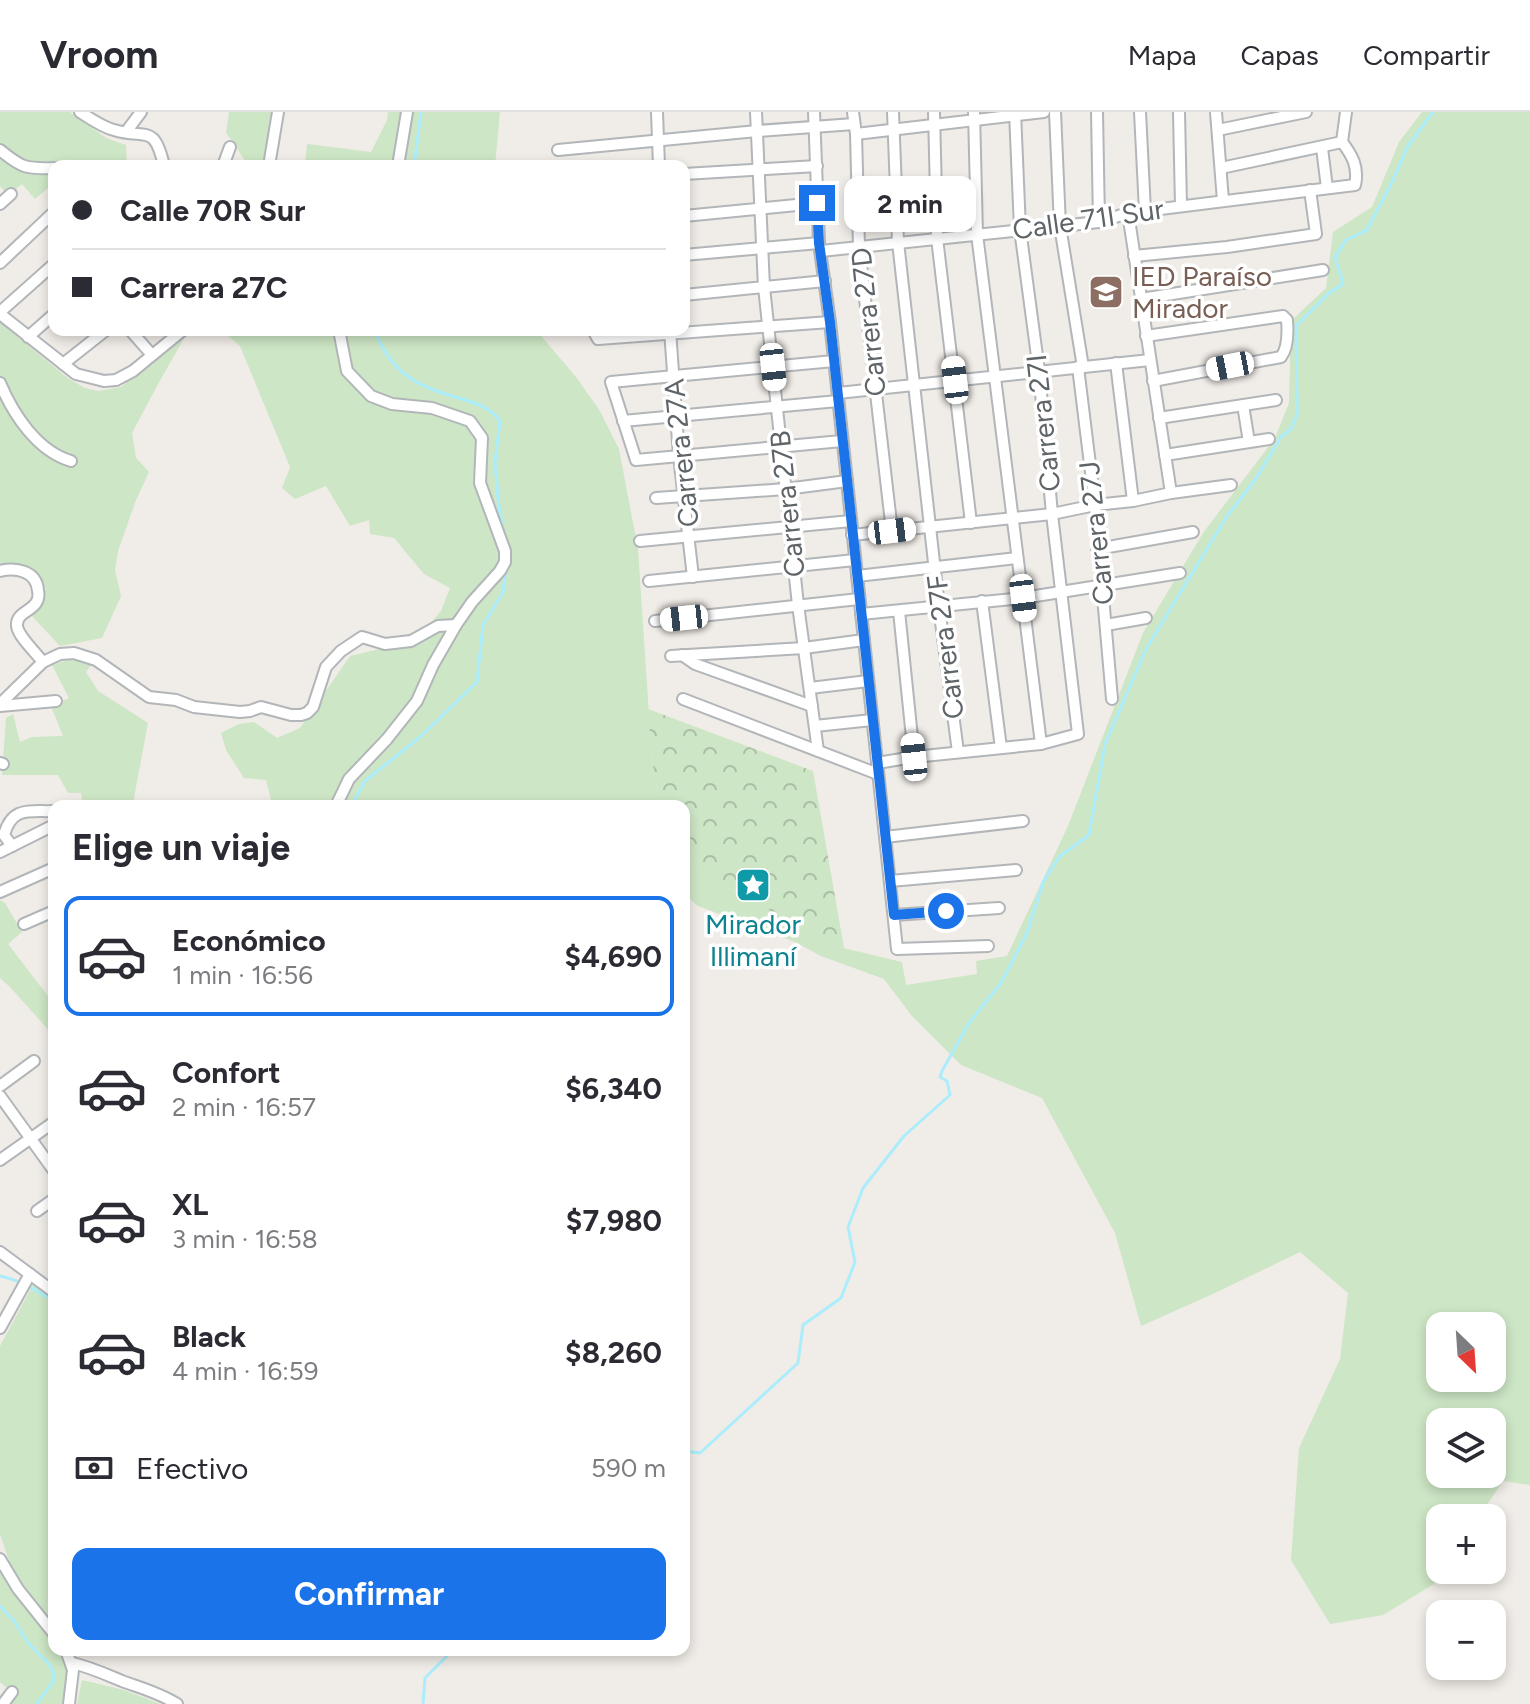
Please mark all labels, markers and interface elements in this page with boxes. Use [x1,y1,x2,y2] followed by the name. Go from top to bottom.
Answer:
[40,32,158,78] text: Vroom
[1128,38,1197,72] text: Mapa
[1241,38,1319,72] text: Capas
[1363,38,1490,72] text: Compartir
[845,175,977,231] callout: 2 min
[799,185,835,221] route end
[877,188,943,220] text: 2 min
[1010,191,1166,246] street label: Calle 71I Sur
[120,192,306,229] text: Calle 70R Sur
[843,246,893,398] street label: Carrera 27D
[1132,259,1272,325] place label: IED Paraíso Mirador
[120,269,287,306] text: Carrera 27C
[1087,273,1125,311] school or university icon: IED Paraíso Mirador
[759,342,787,392] car
[1204,350,1256,382] car
[1019,353,1067,493] street label: Carrera 27I
[940,355,970,405] car
[656,377,706,529] street label: Carrera 27A
[762,429,812,579] street label: Carrera 27B
[1072,459,1120,607] street label: Carrera 27J
[867,516,917,546] car
[919,573,971,721] street label: Carrera 27F
[1008,573,1038,623] car
[659,604,709,632] car
[900,732,928,782] car
[72,826,290,869] text: Elige un viaje
[734,866,772,904] place icon: Mirador Illimaní
[928,893,964,929] route start
[705,907,802,973] place label: Mirador Illimaní
[76,920,148,992] icon: car
[172,922,326,959] text: Económico
[564,938,662,975] text: $4,690
[172,959,313,991] text: 1 min · 16:56
[76,1052,148,1124] icon: car
[172,1054,281,1091] text: Confort
[565,1070,662,1107] text: $6,340
[172,1091,316,1123] text: 2 min · 16:57
[76,1184,148,1256] icon: car
[172,1186,208,1223] text: XL
[566,1202,662,1239] text: $7,980
[172,1223,318,1255] text: 3 min · 16:58
[1426,1312,1506,1392] north arrow
[1426,1312,1506,1680] map controls
[76,1316,148,1388] icon: car
[172,1318,246,1355] text: Black
[565,1334,662,1371] text: $8,260
[172,1355,318,1387] text: 4 min · 16:59
[1426,1408,1506,1488] button: layers
[72,1446,116,1490] icon: cash
[136,1450,248,1487] text: Efectivo
[591,1452,666,1484] text: 590 m
[1426,1504,1506,1584] button: +
[72,1548,666,1640] button: Confirmar
[1426,1600,1506,1680] button: −

